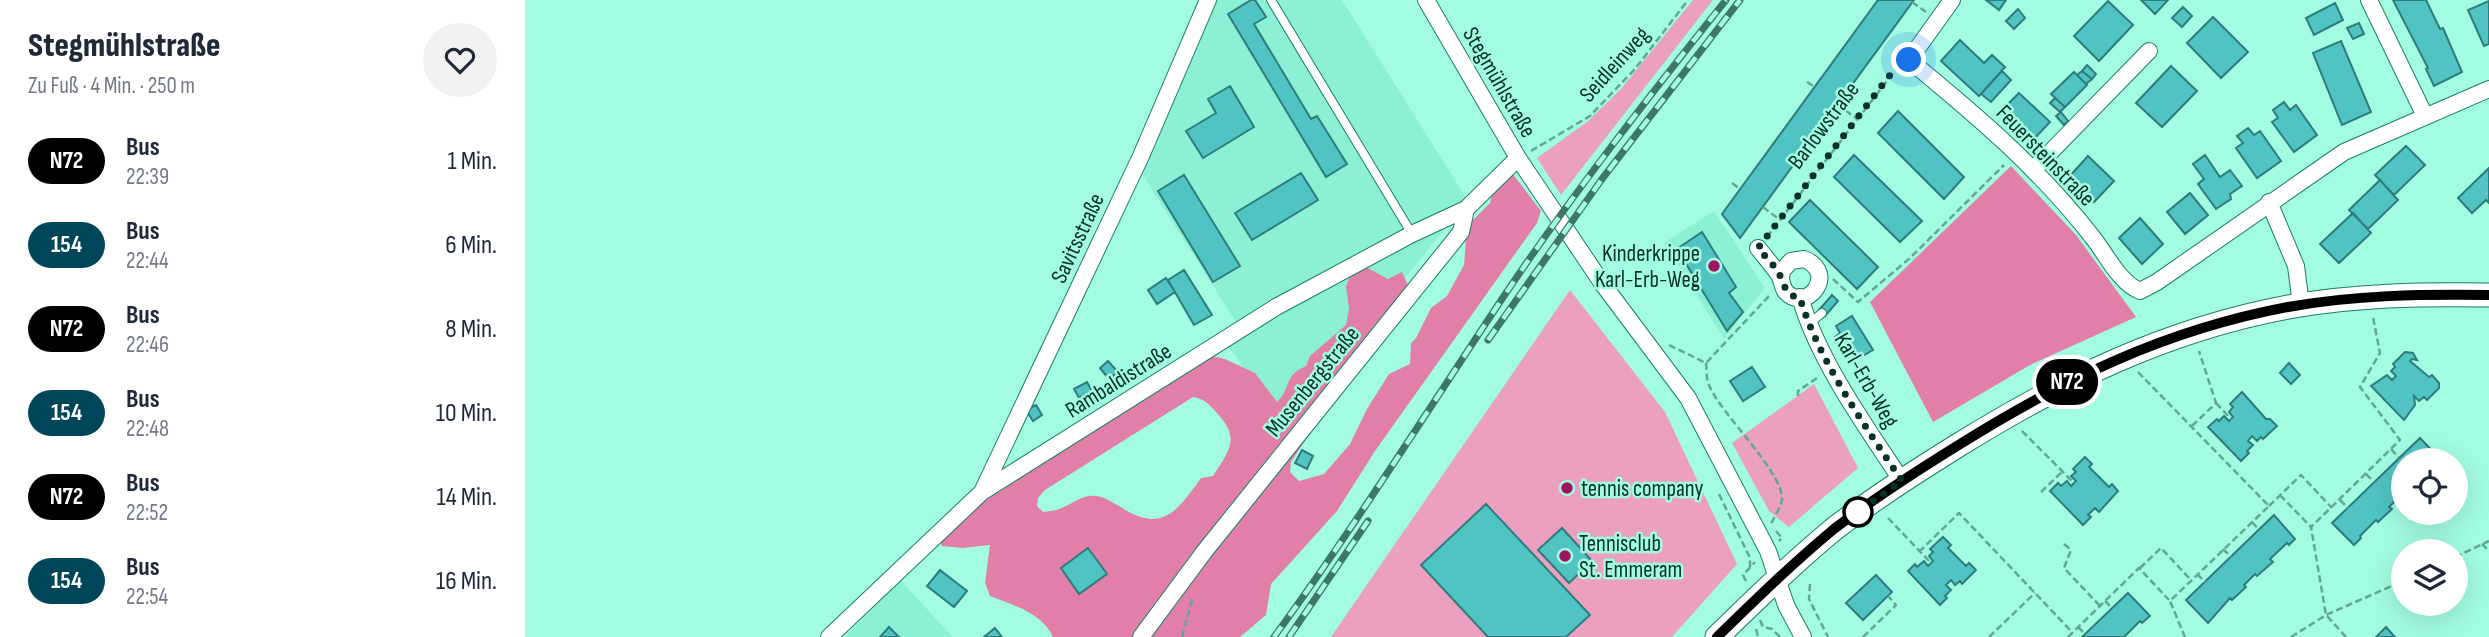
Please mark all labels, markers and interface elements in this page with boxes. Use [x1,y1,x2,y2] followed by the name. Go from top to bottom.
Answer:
[1574,21,1656,108] street label: Seidleinweg
[1456,22,1542,143] street label: Stegmühlstraße
[423,23,497,97] button: heart
[28,26,220,66] text: Stegmühlstraße
[1891,42,1926,77] your location
[28,72,195,100] text: Zu Fuß · 4 Min. · 250 m
[1782,77,1866,175] street label: Barlowstraße
[1990,99,2101,212] street label: Feuersteinstraße
[126,132,160,163] text: Bus
[50,146,83,175] text: N72
[447,146,497,177] text: 1 Min.
[126,163,169,191] text: 22:39
[1045,189,1111,288] street label: Savitsstraße
[126,216,160,247] text: Bus
[51,230,82,259] text: 154
[445,230,497,261] text: 6 Min.
[1595,240,1700,294] place label: Kinderkrippe Karl-Erb-Weg
[126,247,169,275] text: 22:44
[1706,258,1722,274] marker: Kinderkrippe Karl-Erb-Weg
[126,300,160,331] text: Bus
[50,314,83,343] text: N72
[445,314,497,345] text: 8 Min.
[1260,321,1366,442] street label: Musenbergstraße
[1828,328,1905,433] street label: Karl-Erb-Weg
[126,331,169,359] text: 22:46
[1060,337,1177,424] street label: Rambaldistraße
[2027,359,2107,405] line badge: N72
[2050,367,2084,396] text: N72
[126,384,160,415] text: Bus
[51,398,82,427] text: 154
[436,398,497,429] text: 10 Min.
[126,415,169,443] text: 22:48
[2391,448,2468,616] map controls
[2391,448,2468,525] button: locate
[126,468,160,499] text: Bus
[1581,475,1704,503] place label: tennis company
[1559,480,1575,496] marker: tennis company
[50,482,83,511] text: N72
[437,482,497,513] text: 14 Min.
[1843,497,1873,527] unlabelled marker
[126,499,168,527] text: 22:52
[1579,530,1682,584] place label: Tennisclub St. Emmeram
[2391,539,2468,616] button: layers
[1557,548,1573,564] marker: Tennisclub St. Emmeram
[126,552,160,583] text: Bus
[51,566,82,595] text: 154
[436,566,497,597] text: 16 Min.
[126,583,168,611] text: 22:54

